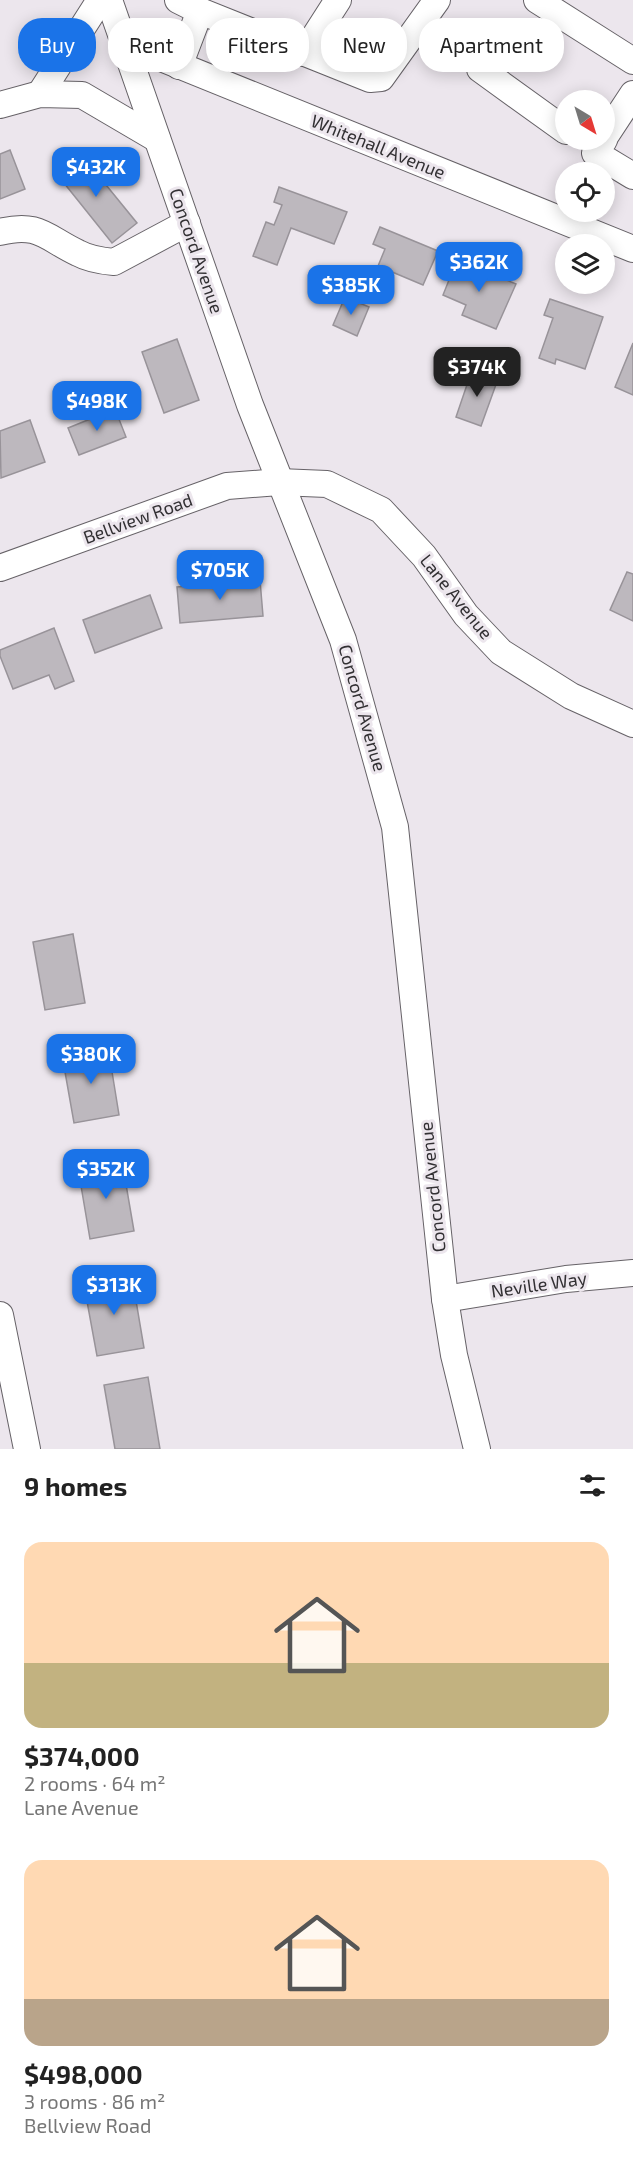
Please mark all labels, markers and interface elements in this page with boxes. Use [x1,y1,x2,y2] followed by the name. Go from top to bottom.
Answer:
[18,18,96,72] chip: Buy
[108,18,194,72] chip: Rent
[206,18,309,72] chip: Filters
[321,18,407,72] chip: New
[419,18,564,72] chip: Apartment
[555,90,615,150] north arrow
[555,90,615,294] map controls
[308,109,449,183] street label: Whitehall Avenue
[54,147,138,198] pin: $432K
[66,154,126,178] text: $432K
[555,162,615,222] button: locate
[165,185,229,316] street label: Concord Avenue
[555,234,615,294] button: layers
[437,242,521,293] pin: $362K
[449,249,509,273] text: $362K
[309,265,393,316] pin: $385K
[321,272,381,296] text: $385K
[435,347,519,398] pin: $374K
[448,354,506,378] text: $374K
[55,381,139,432] pin: $498K
[66,388,128,412] text: $498K
[80,488,195,548] street label: Bellview Road
[416,549,498,643] street label: Lane Avenue
[178,550,262,601] pin: $705K
[191,557,249,581] text: $705K
[334,642,392,774] street label: Concord Avenue
[49,1034,133,1085] pin: $380K
[61,1041,121,1065] text: $380K
[414,1121,450,1253] street label: Concord Avenue
[64,1149,148,1200] pin: $352K
[77,1156,135,1180] text: $352K
[72,1265,156,1316] pin: $313K
[489,1266,589,1302] street label: Neville Way
[86,1272,142,1296] text: $313K
[576,1469,609,1502] icon: filters
[24,1470,127,1501] text: 9 homes
[263,1581,371,1689] icon: home
[24,1740,140,1771] text: $374,000
[24,1771,166,1795] text: 2 rooms · 64 m²
[24,1795,139,1819] text: Lane Avenue
[263,1899,371,2007] icon: home
[24,2058,143,2089] text: $498,000
[24,2089,165,2113] text: 3 rooms · 86 m²
[24,2113,151,2137] text: Bellview Road

